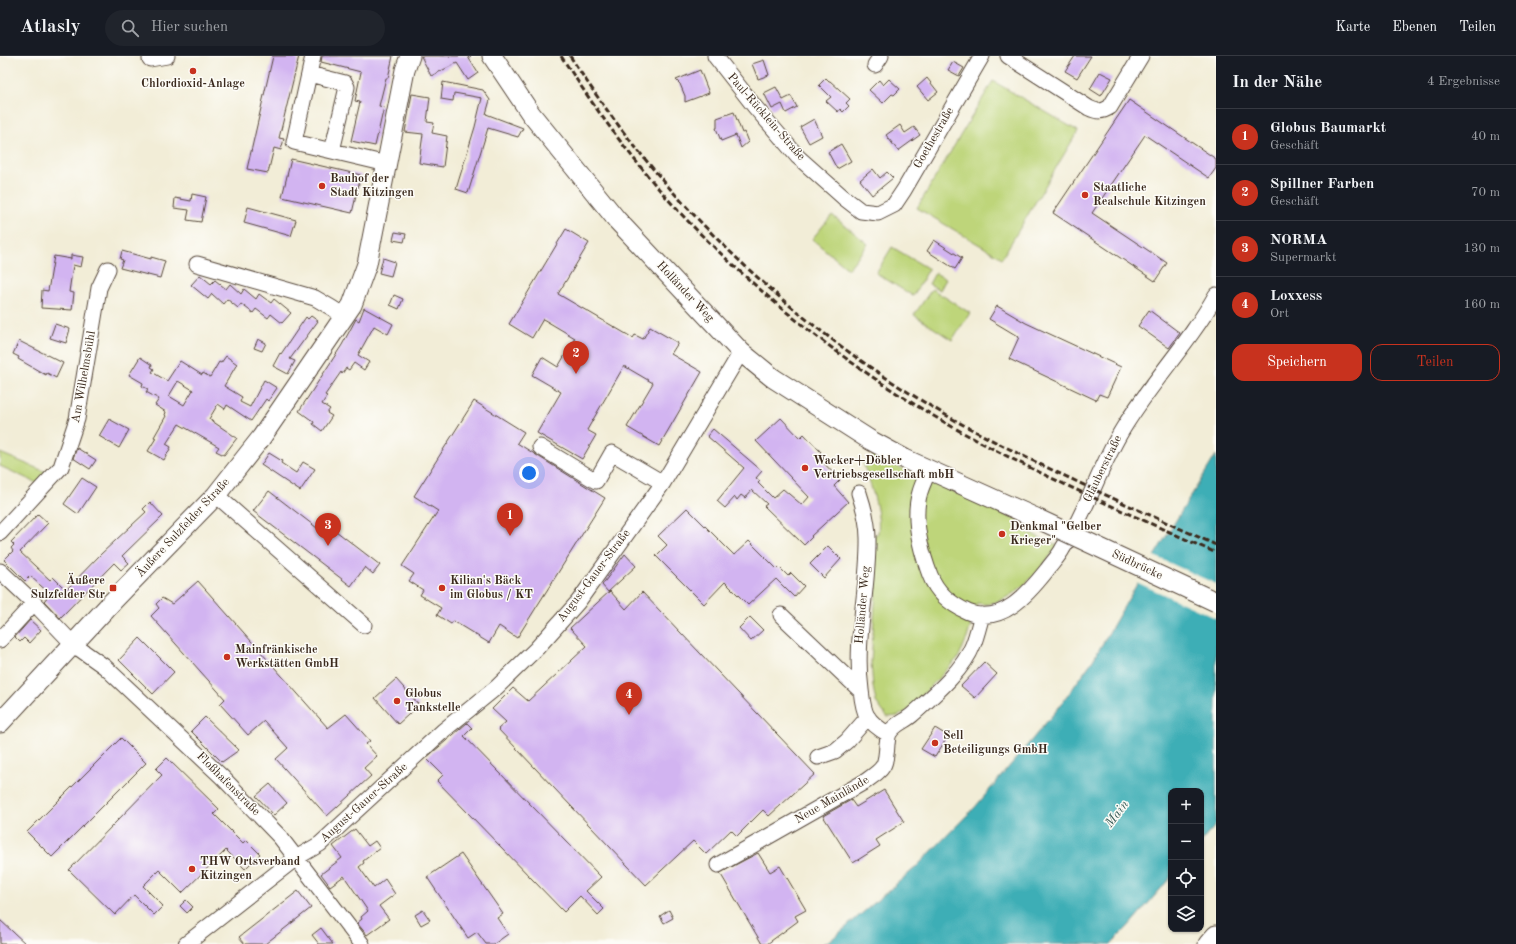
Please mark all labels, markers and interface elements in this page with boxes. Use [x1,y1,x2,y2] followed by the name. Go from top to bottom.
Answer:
[105,10,385,46] search box
[119,17,141,39] icon: search
[20,18,81,37] text: Atlasly
[151,20,228,35] text: Hier suchen
[1336,20,1370,34] text: Karte
[1392,20,1437,34] text: Ebenen
[1459,20,1496,34] text: Teilen
[188,66,198,76] marker: Chlordioxid-Anlage
[725,71,807,163] street label: Paul-Rücklein-Straße
[1232,74,1322,91] text: In der Nähe
[1427,75,1500,88] text: 4 Ergebnisse
[141,78,245,90] place label: Chlordioxid-Anlage
[912,105,957,171] street label: Goethestraße
[1270,121,1386,136] text: Globus Baumarkt
[1241,130,1249,143] text: 1
[1471,130,1500,143] text: 40 m
[1270,139,1319,152] text: Geschäft
[330,173,414,199] place label: Bauhof der Stadt Kitzingen
[1270,177,1374,192] text: Spillner Farben
[317,181,327,191] marker: Bauhof der Stadt Kitzingen
[1093,182,1206,208] place label: Staatliche Realschule Kitzingen
[1241,186,1249,199] text: 2
[1471,186,1500,199] text: 70 m
[1080,190,1090,200] marker: Staatliche Realschule Kitzingen
[1270,195,1319,208] text: Geschäft
[1270,233,1327,248] text: NORMA
[1241,242,1249,255] text: 3
[1463,242,1500,255] text: 130 m
[1270,251,1336,264] text: Supermarkt
[654,259,716,325] street label: Holländer Weg
[1270,289,1322,304] text: Loxxess
[1241,298,1249,311] text: 4
[1463,298,1500,311] text: 160 m
[1270,307,1289,320] text: Ort
[70,330,98,424] street label: Am Wilhelmsbühl
[563,341,589,374] pin: 2
[1232,344,1362,381] button: Speichern
[1370,344,1500,381] button: Teilen
[1082,433,1125,504] street label: Glauberstraße
[813,455,954,481] place label: Wacker+Döbler Vertriebsgesellschaft mbH
[519,463,539,483] your location
[800,463,810,473] marker: Wacker+Döbler Vertriebsgesellschaft mbH
[131,473,232,580] street label: Äußere Sulzfelder Straße
[497,503,523,536] pin: 1
[315,513,341,546] pin: 3
[1010,521,1101,547] place label: Denkmal "Gelber Krieger"
[555,527,633,625] street label: August-Gauer-Straße
[997,529,1007,539] marker: Denkmal "Gelber Krieger"
[1110,548,1165,582] street label: Südbrücke
[854,565,872,644] street label: Holländer Weg
[30,572,105,601] place label: Äußere Sulzfelder Str
[450,575,533,601] place label: Kilian's Bäck im Globus / KT
[108,583,118,593] marker: Äußere Sulzfelder Str
[437,583,447,593] marker: Kilian's Bäck im Globus / KT
[235,644,339,670] place label: Mainfränkische Werkstätten GmbH
[222,652,232,662] marker: Mainfränkische Werkstätten GmbH
[616,682,642,715] pin: 4
[405,688,461,714] place label: Globus Tankstelle
[392,696,402,706] marker: Globus Tankstelle
[943,730,1048,756] place label: Sell Beteiligungs GmbH
[930,738,940,748] marker: Sell Beteiligungs GmbH
[194,750,262,818] street label: Floßhafenstraße
[318,761,410,845] street label: August-Gauer-Straße
[793,774,871,826] street label: Neue Mainlände
[1168,788,1204,932] map controls
[1168,788,1204,824] button: +
[1102,798,1132,831] water label: Main
[1168,824,1204,860] button: −
[200,856,301,882] place label: THW Ortsverband Kitzingen
[1168,860,1204,896] button: locate
[187,864,197,874] marker: THW Ortsverband Kitzingen
[1168,896,1204,932] button: layers

